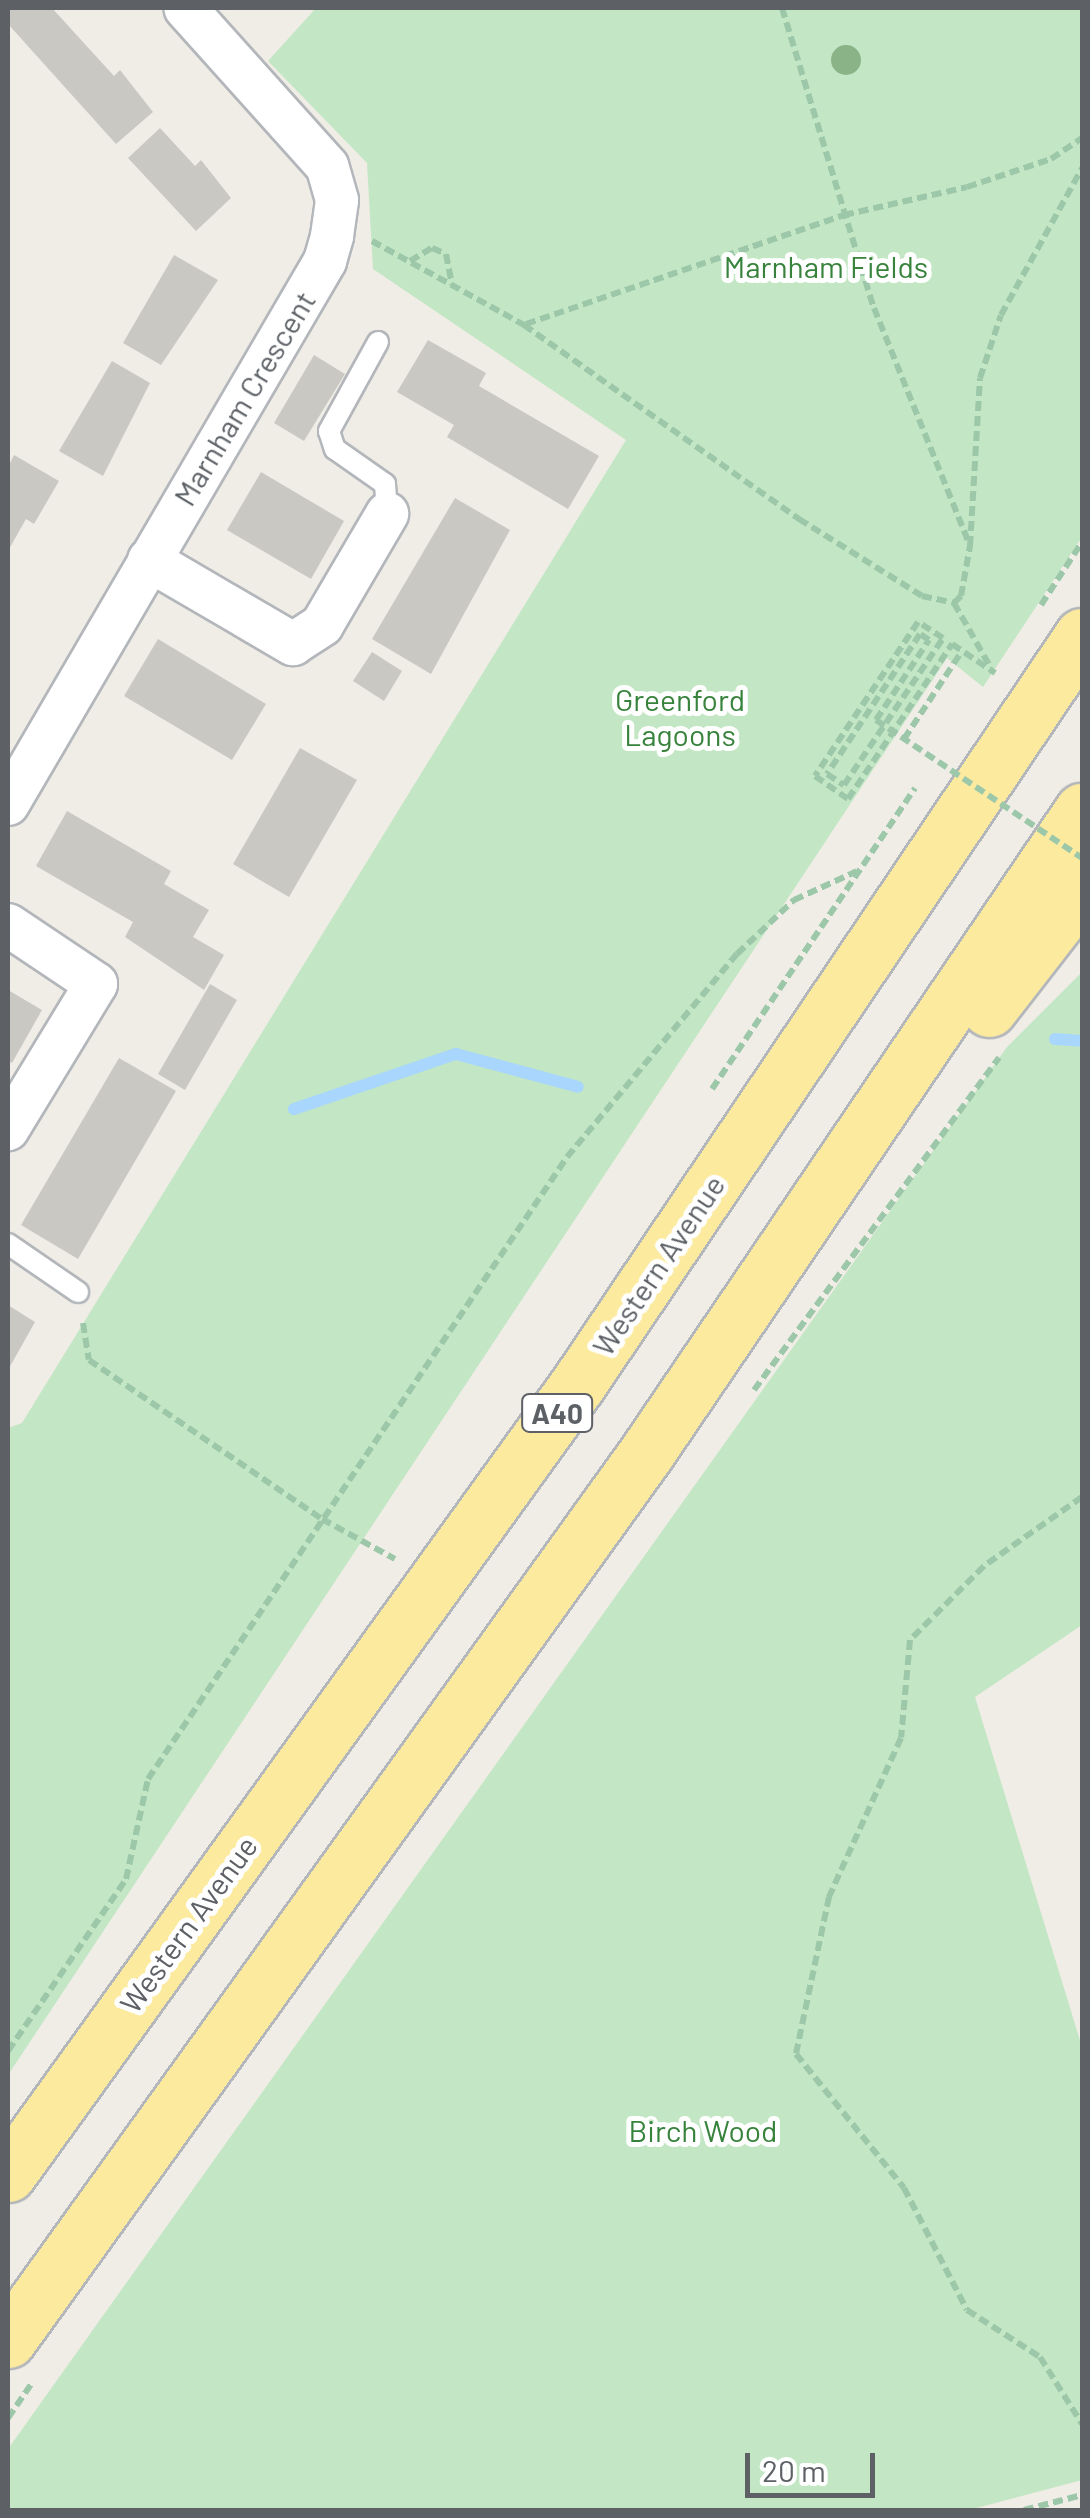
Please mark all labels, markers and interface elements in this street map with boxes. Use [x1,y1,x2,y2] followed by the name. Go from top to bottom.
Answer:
[724,248,928,284] park label: Marnham Fields
[166,284,322,512] street label: Marnham Crescent
[615,681,745,752] park label: Greenford Lagoons
[584,1168,732,1362] street label: Western Avenue
[520,1390,594,1436] road number: A40
[112,1829,264,2019] street label: Western Avenue
[629,2112,777,2148] park label: Birch Wood
[750,2433,880,2495] scale bar
[762,2452,826,2488] text: 20 m

